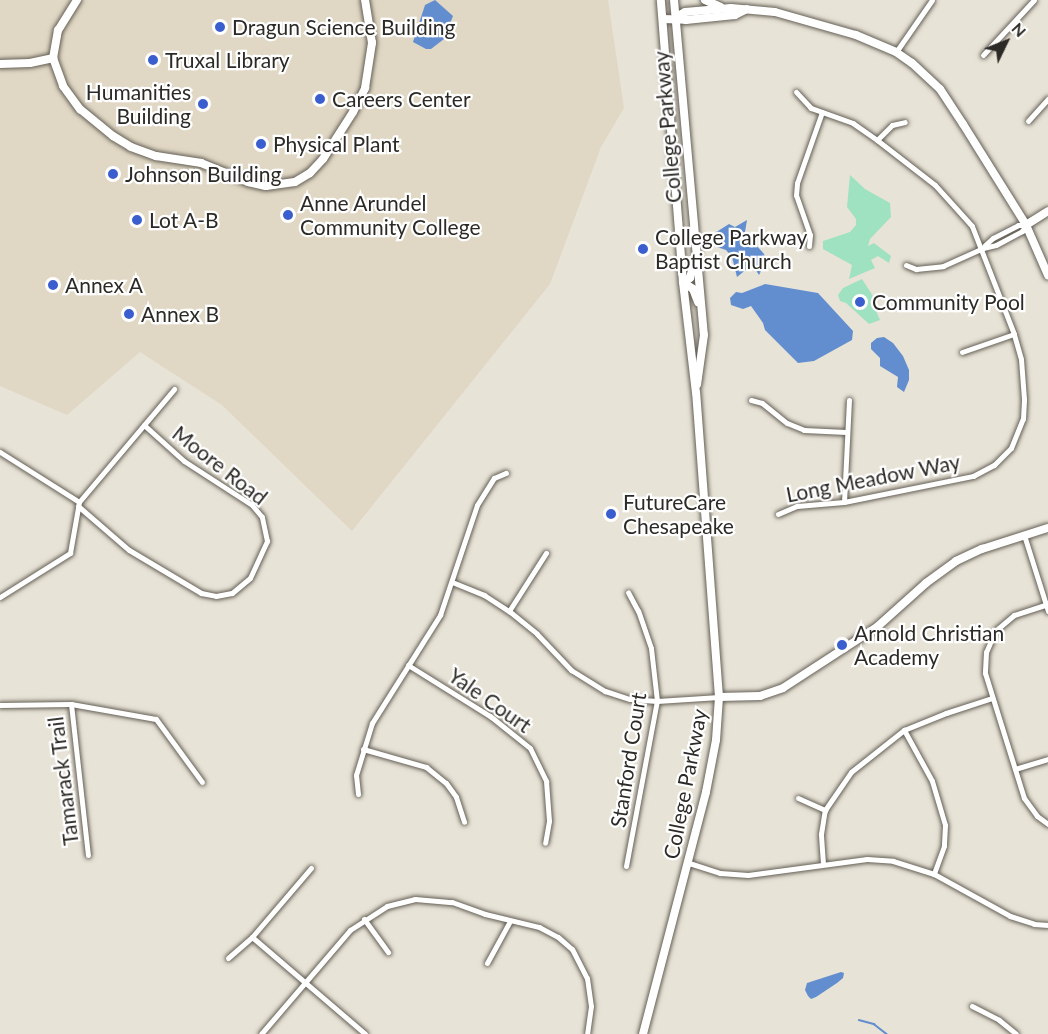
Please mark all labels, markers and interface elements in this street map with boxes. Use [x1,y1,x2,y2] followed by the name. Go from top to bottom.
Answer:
[976,12,1036,72] north arrow
[232,14,455,40] place label: Dragun Science Building
[1008,18,1031,40] text: N
[213,20,227,34] marker: Dragun Science Building
[165,47,290,73] place label: Truxal Library
[648,50,686,204] street label: College Parkway
[146,53,160,67] marker: Truxal Library
[86,79,191,129] place label: Humanities Building
[332,86,471,112] place label: Careers Center
[313,92,327,106] marker: Careers Center
[196,97,210,111] marker: Humanities Building
[273,131,400,157] place label: Physical Plant
[254,137,268,151] marker: Physical Plant
[125,161,281,187] place label: Johnson Building
[106,167,120,181] marker: Johnson Building
[300,190,481,240] place label: Anne Arundel Community College
[149,207,219,233] place label: Lot A-B
[281,208,295,222] marker: Anne Arundel Community College
[130,213,144,227] marker: Lot A-B
[655,224,807,274] place label: College Parkway Baptist Church
[636,242,650,256] marker: College Parkway Baptist Church
[65,272,144,298] place label: Annex A
[46,278,60,292] marker: Annex A
[872,289,1025,315] place label: Community Pool
[853,295,867,309] marker: Community Pool
[141,301,219,327] place label: Annex B
[122,307,136,321] marker: Annex B
[168,420,272,510] street label: Moore Road
[783,449,963,507] street label: Long Meadow Way
[623,489,734,539] place label: FutureCare Chesapeake
[604,507,618,521] marker: FutureCare Chesapeake
[854,620,1004,670] place label: Arnold Christian Academy
[835,638,849,652] marker: Arnold Christian Academy
[444,662,536,738] street label: Yale Court
[605,691,651,829] street label: Stanford Court
[658,707,712,861] street label: College Parkway
[43,715,83,847] street label: Tamarack Trail

